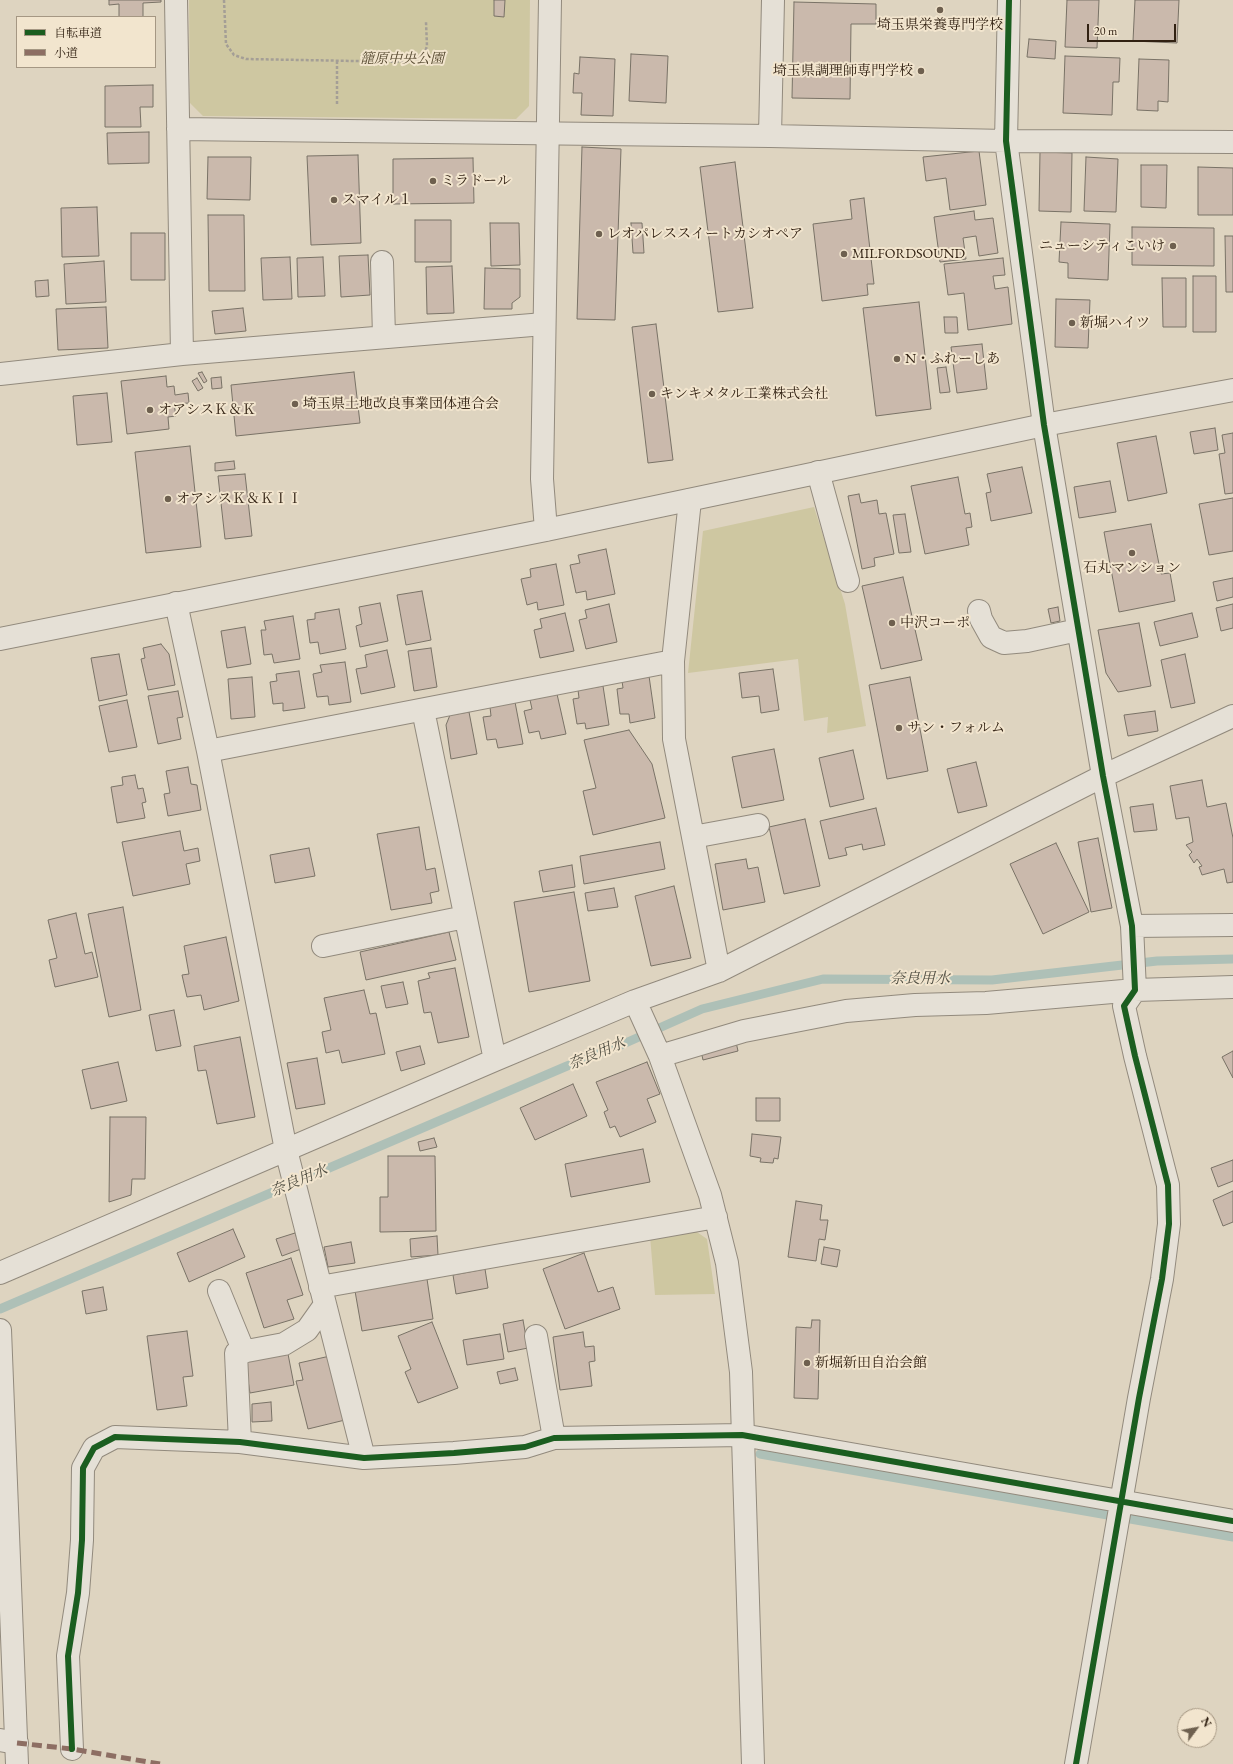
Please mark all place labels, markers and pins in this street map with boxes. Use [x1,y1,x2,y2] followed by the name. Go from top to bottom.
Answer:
[935,5,945,15] marker: 埼玉県栄養専門学校
[877,17,1003,33] place label: 埼玉県栄養専門学校
[773,63,913,79] place label: 埼玉県調理師専門学校
[916,66,926,76] marker: 埼玉県調理師専門学校
[441,173,511,189] place label: ミラドール
[428,176,438,186] marker: ミラドール
[342,192,412,208] place label: スマイル１
[329,195,339,205] marker: スマイル１
[607,226,803,242] place label: レオパレススイートカシオペア
[594,229,604,239] marker: レオパレススイートカシオペア
[1039,238,1165,254] place label: ニューシティこいけ
[1168,241,1178,251] marker: ニューシティこいけ
[852,246,965,262] place label: MILFORDSOUND
[839,249,849,259] marker: MILFORDSOUND
[1080,315,1150,331] place label: 新堀ハイツ
[1067,318,1077,328] marker: 新堀ハイツ
[905,351,1000,367] place label: N・ふれーしあ
[892,354,902,364] marker: N・ふれーしあ
[660,386,828,402] place label: キンキメタル工業株式会社
[647,389,657,399] marker: キンキメタル工業株式会社
[303,396,499,412] place label: 埼玉県土地改良事業団体連合会
[290,399,300,409] marker: 埼玉県土地改良事業団体連合会
[158,402,256,418] place label: オアシスＫ＆Ｋ
[145,405,155,415] marker: オアシスＫ＆Ｋ
[176,491,302,507] place label: オアシスＫ＆ＫＩＩ
[163,494,173,504] marker: オアシスＫ＆ＫＩＩ
[1127,548,1137,558] marker: 石丸マンション
[1083,560,1181,576] place label: 石丸マンション
[900,615,970,631] place label: 中沢コーポ
[887,618,897,628] marker: 中沢コーポ
[907,720,1005,736] place label: サン・フォルム
[894,723,904,733] marker: サン・フォルム
[815,1355,927,1371] place label: 新堀新田自治会館
[802,1358,812,1368] marker: 新堀新田自治会館

